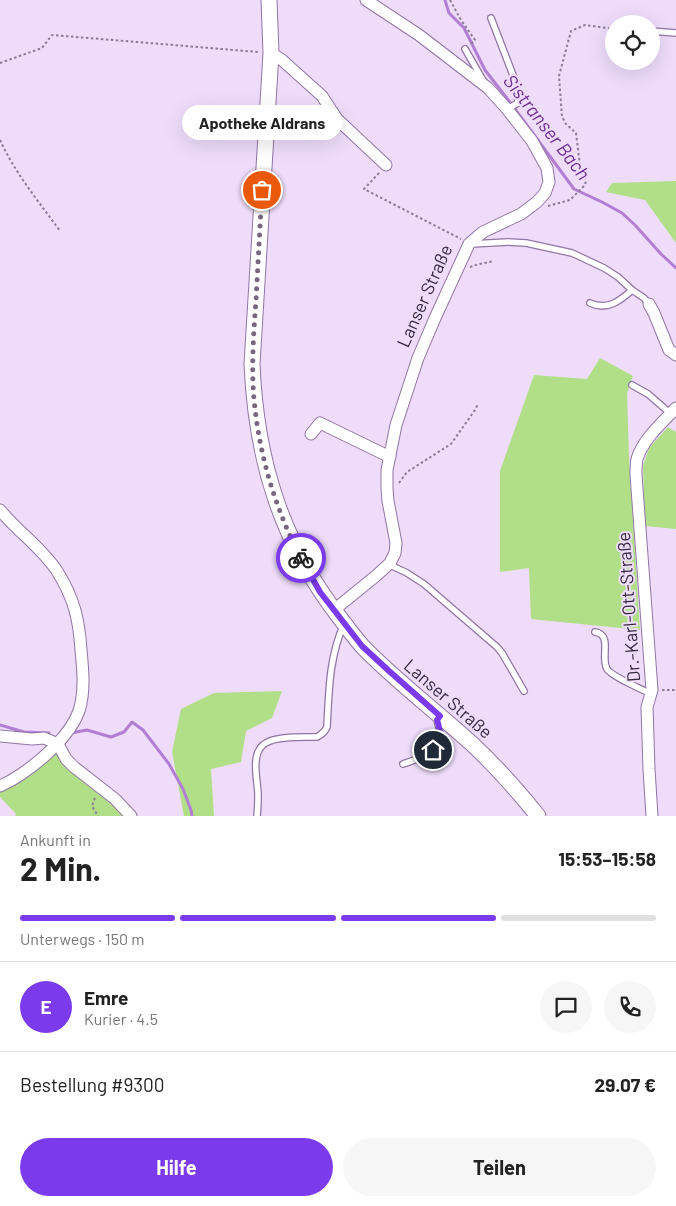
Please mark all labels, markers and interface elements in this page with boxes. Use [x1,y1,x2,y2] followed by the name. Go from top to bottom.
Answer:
[605,15,660,70] map controls
[605,15,660,70] button: locate
[499,69,596,184] water label: Sistranser Bach
[182,105,342,140] callout: Apotheke Aldrans
[199,113,325,132] text: Apotheke Aldrans
[241,169,283,211] pin
[248,176,276,204] icon: bag
[392,241,456,350] street label: Lanser Straße
[612,531,644,683] street label: Dr.-Karl-Ott-Straße
[276,533,326,583] courier
[287,544,315,572] icon: bike
[400,654,497,743] street label: Lanser Straße
[412,729,454,771] pin
[419,736,447,764] icon: home
[20,830,91,849] text: Ankunft in
[558,847,656,870] text: 15:53–15:58
[20,849,101,887] text: 2 Min.
[20,929,144,948] text: Unterwegs · 150 m
[540,981,592,1033] button: chat
[604,981,656,1033] button: phone
[84,986,128,1009] text: Emre
[40,995,52,1018] text: E
[84,1009,158,1028] text: Kurier · 4.5
[20,1073,165,1096] text: Bestellung #9300
[595,1073,656,1096] text: 29.07 €
[20,1138,333,1196] button: Hilfe
[343,1138,656,1196] button: Teilen

